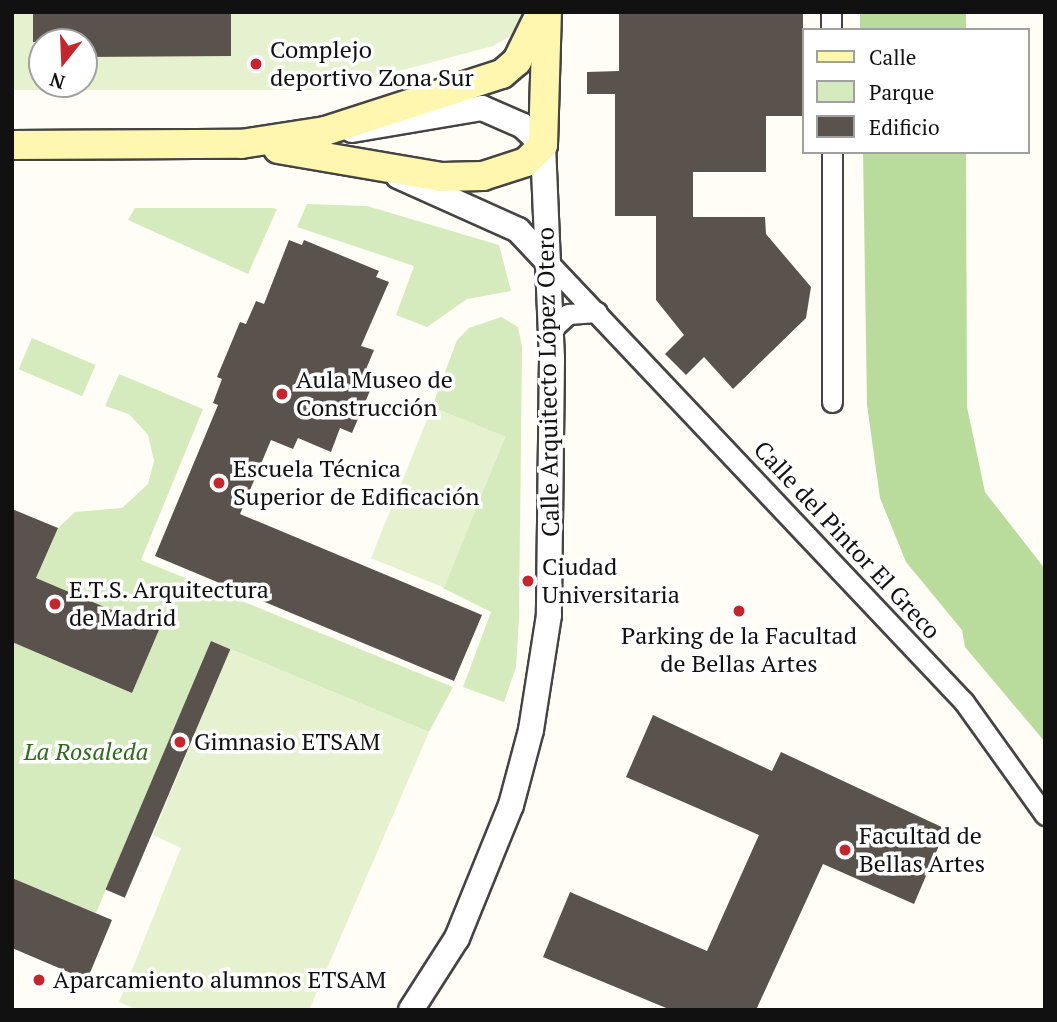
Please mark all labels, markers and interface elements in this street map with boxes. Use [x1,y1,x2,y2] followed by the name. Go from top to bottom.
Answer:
[28,28,98,98] north arrow
[802,28,1029,154] legend
[270,36,474,92] place label: Complejo deportivo Zona Sur
[869,43,916,71] text: Calle
[248,56,264,72] marker: Complejo deportivo Zona Sur
[46,67,68,96] text: N
[869,78,934,106] text: Parque
[869,113,940,141] text: Edificio
[531,227,565,537] street label: Calle Arquitecto López Otero
[296,366,453,422] place label: Aula Museo de Construcción
[274,386,290,402] marker: Aula Museo de Construcción
[748,435,946,645] street label: Calle del Pintor El Greco
[233,455,479,511] place label: Escuela Técnica Superior de Edificación
[211,475,227,491] marker: Escuela Técnica Superior de Edificación
[542,553,680,609] place label: Ciudad Universitaria
[520,573,536,589] marker: Ciudad Universitaria
[69,576,270,632] place label: E.T.S. Arquitectura de Madrid
[47,596,63,612] marker: E.T.S. Arquitectura de Madrid
[731,603,747,619] marker: Parking de la Facultad de Bellas Artes
[621,622,857,678] place label: Parking de la Facultad de Bellas Artes
[194,728,380,756] place label: Gimnasio ETSAM
[172,734,188,750] marker: Gimnasio ETSAM
[24,738,148,766] park label: La Rosaleda
[859,822,986,878] place label: Facultad de Bellas Artes
[837,842,853,858] marker: Facultad de Bellas Artes
[53,966,386,994] place label: Aparcamiento alumnos ETSAM
[31,972,47,988] marker: Aparcamiento alumnos ETSAM

